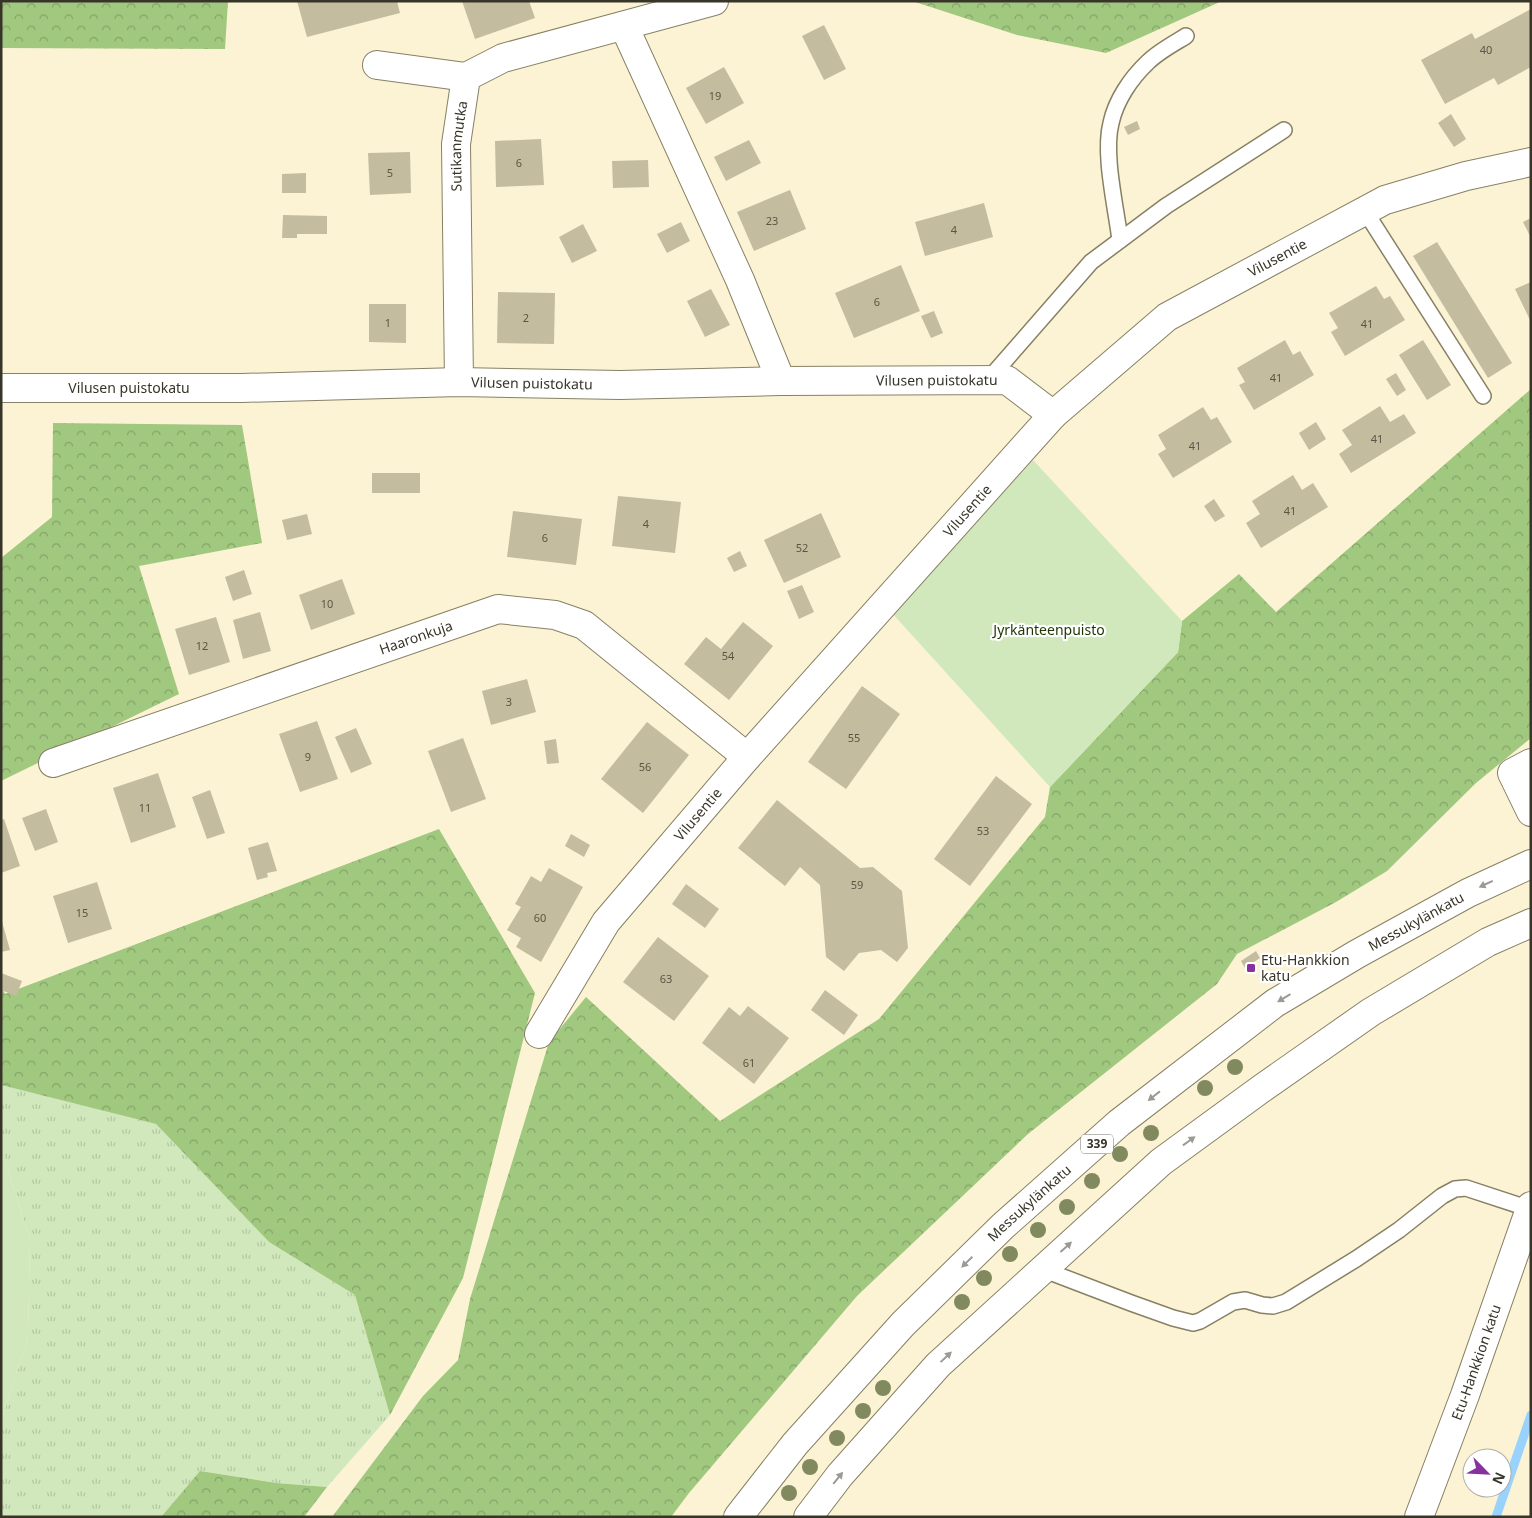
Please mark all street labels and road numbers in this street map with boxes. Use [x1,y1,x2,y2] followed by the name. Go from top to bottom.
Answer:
[446,99,471,192] street label: Sutikanmutka
[1244,234,1310,281] street label: Vilusentie
[876,370,998,390] street label: Vilusen puistokatu
[471,372,593,393] street label: Vilusen puistokatu
[68,378,190,397] street label: Vilusen puistokatu
[938,480,996,541] street label: Vilusentie
[377,615,455,658] street label: Haaronkuja
[669,783,726,845] street label: Vilusentie
[1365,887,1467,955] street label: Messukylänkatu
[1081,1134,1113,1154] road number: 339
[983,1160,1075,1245] street label: Messukylänkatu
[1446,1302,1505,1423] street label: Etu-Hankkion katu

